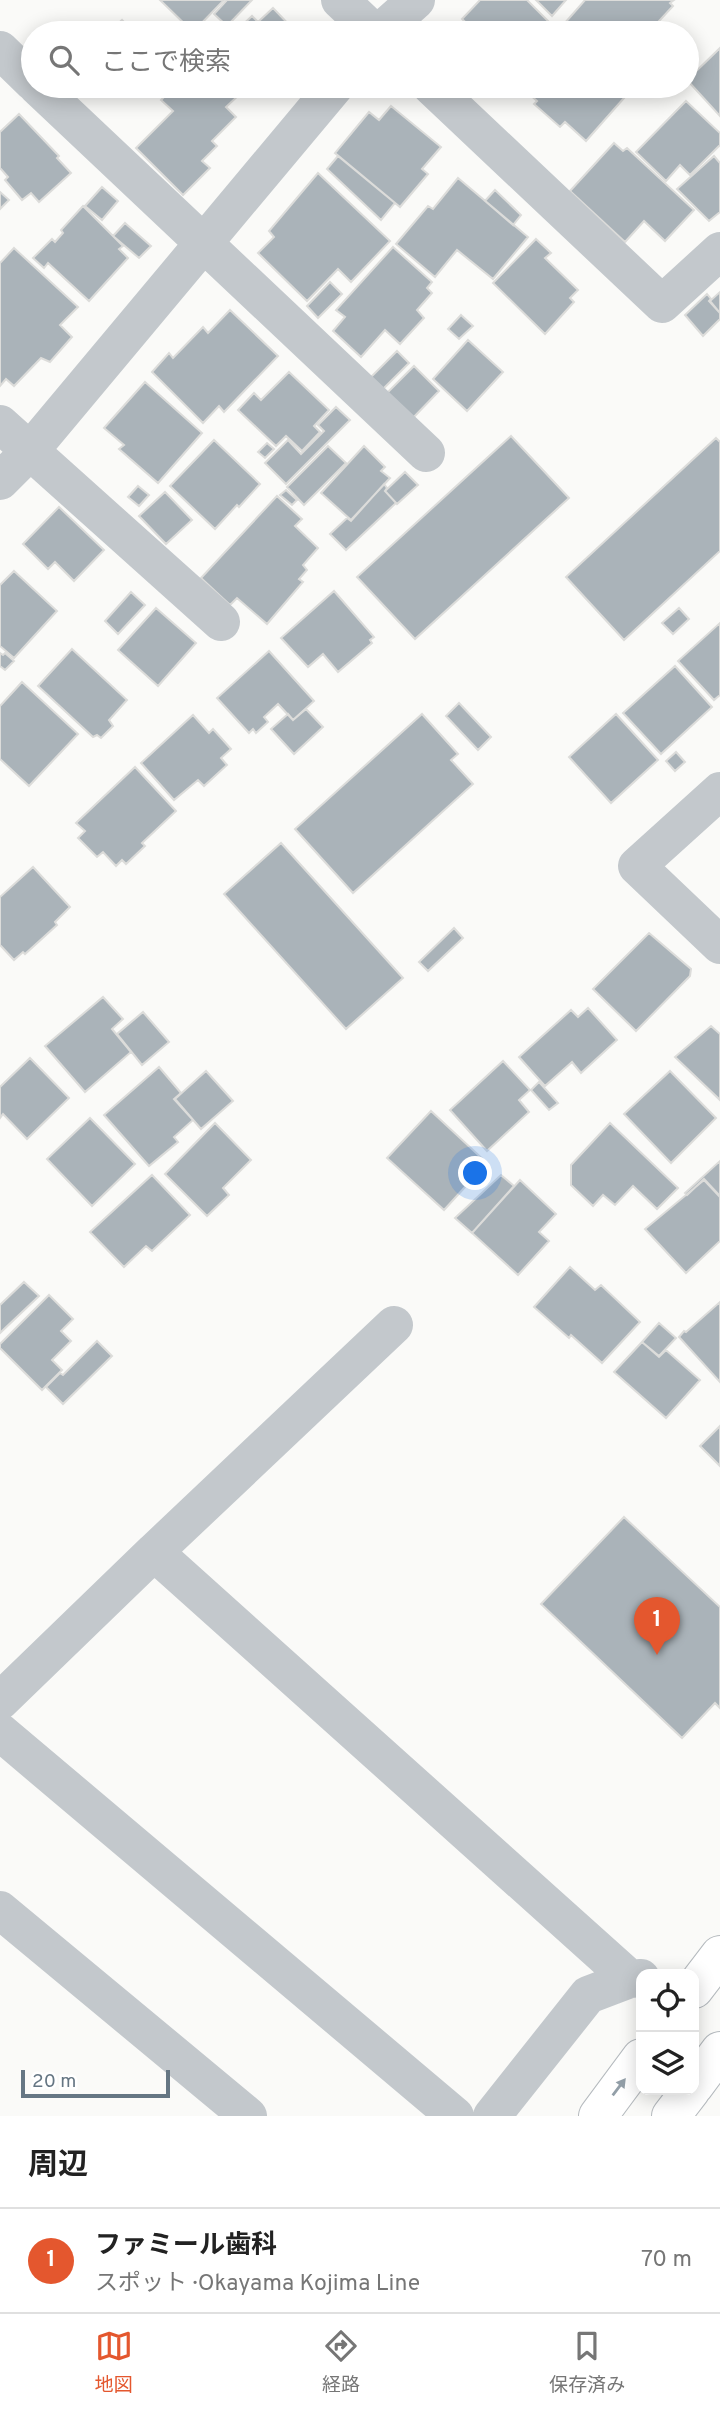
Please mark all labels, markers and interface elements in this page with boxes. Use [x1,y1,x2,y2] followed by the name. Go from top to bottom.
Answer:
[21,21,699,98] search box
[45,41,83,79] icon: search
[101,47,231,80] text: ここで検索
[458,1156,492,1190] your location
[634,1597,680,1655] pin: 1
[636,1969,699,2095] map controls
[636,1969,699,2032] button: locate
[636,2032,699,2095] button: layers
[21,2067,170,2099] scale bar
[32,2070,76,2094] text: 20 m
[612,2078,626,2096] one-way arrow
[28,2148,88,2185] text: 周辺
[95,2230,277,2263] text: ファミール歯科
[46,2246,56,2275] text: 1
[641,2246,692,2275] text: 70 m
[95,2270,420,2299] text: スポット · Okayama Kojima Line
[95,2327,133,2398] tab: 地図
[322,2327,360,2398] tab: 経路
[549,2327,625,2398] tab: 保存済み

